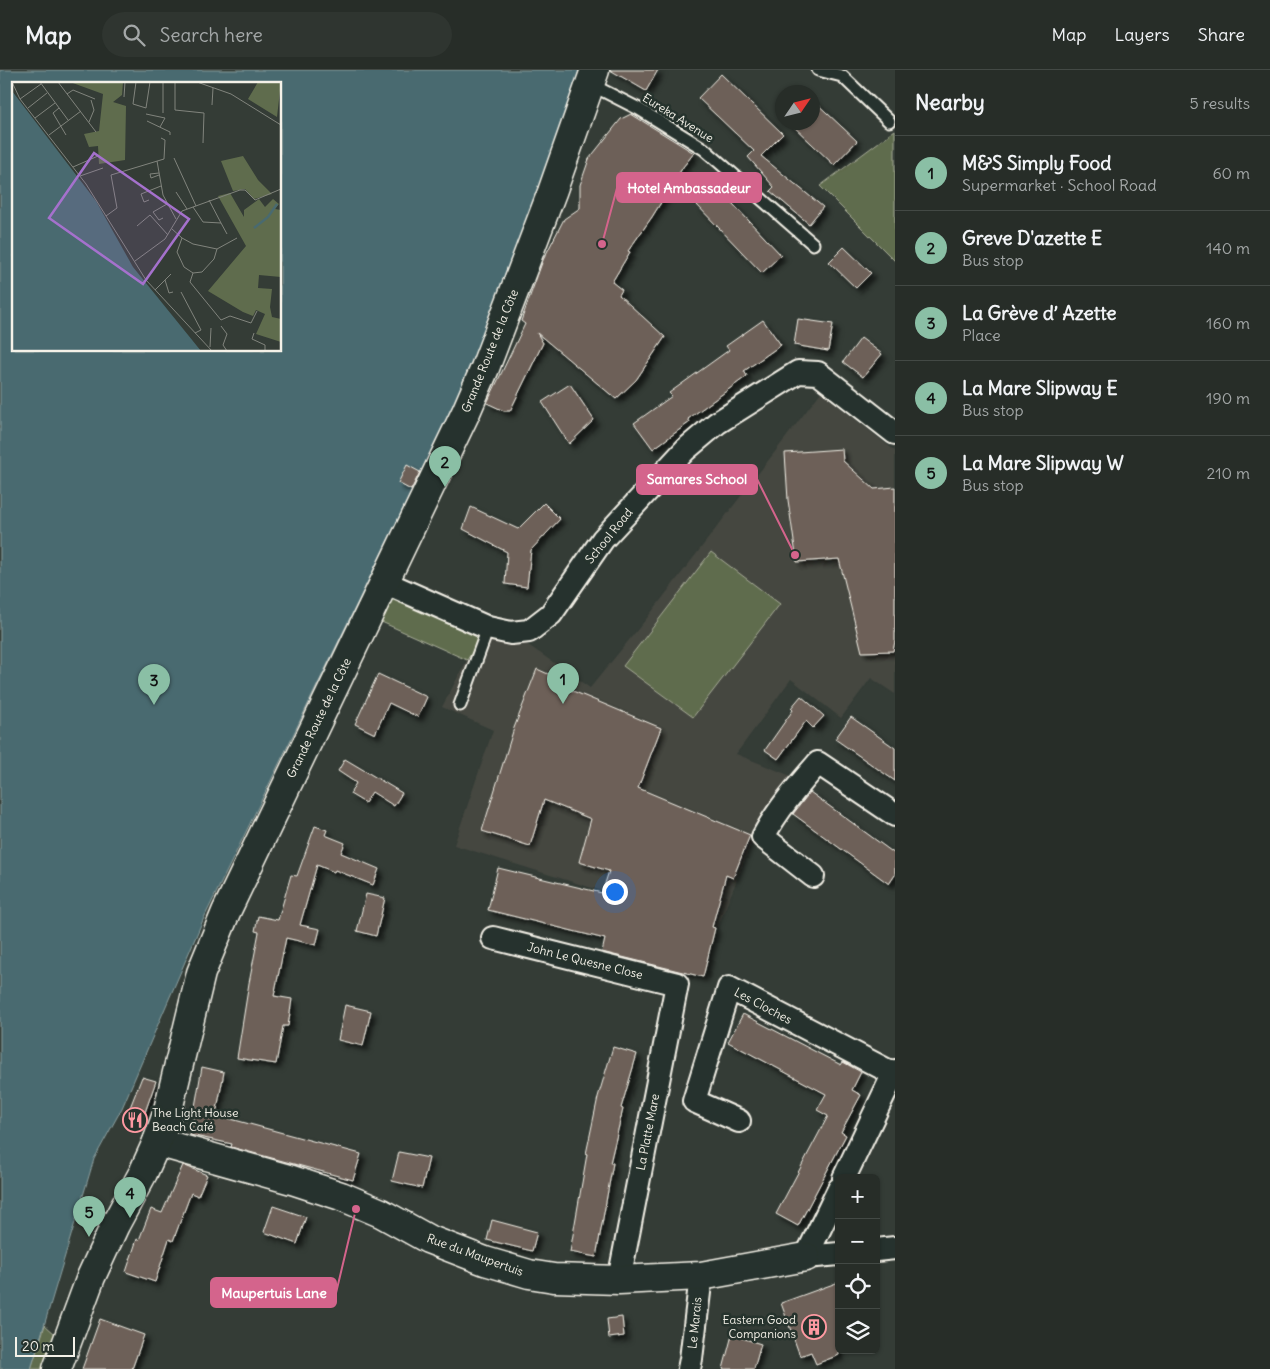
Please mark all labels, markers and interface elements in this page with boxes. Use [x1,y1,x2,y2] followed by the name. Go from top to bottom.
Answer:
[102,12,452,57] search box
[25,20,72,50] text: Map
[120,21,148,49] icon: search
[160,23,263,47] text: Search here
[1051,23,1086,46] text: Map
[1114,23,1170,46] text: Layers
[1198,23,1245,46] text: Share
[12,82,281,351] inset map
[775,85,820,130] north arrow
[915,89,985,116] text: Nearby
[640,90,717,145] street label: Eureka Avenue
[1189,93,1250,113] text: 5 results
[962,151,1111,175] text: M&S Simply Food
[928,163,934,183] text: 1
[1212,163,1250,183] text: 60 m
[617,173,761,202] callout: Hotel Ambassadeur
[962,175,1157,195] text: Supermarket · School Road
[627,179,751,197] text: Hotel Ambassadeur
[962,226,1102,250] text: Greve D'azette E
[927,238,935,258] text: 2
[1206,238,1250,258] text: 140 m
[962,250,1024,270] text: Bus stop
[458,287,521,415] street label: Grande Route de la Côte
[962,301,1117,325] text: La Grève d’ Azette
[926,313,936,333] text: 3
[1206,313,1250,333] text: 160 m
[962,325,1001,345] text: Place
[962,376,1118,400] text: La Mare Slipway E
[926,388,936,408] text: 4
[1206,388,1250,408] text: 190 m
[962,400,1024,420] text: Bus stop
[429,446,461,487] pin: 2
[962,451,1124,475] text: La Mare Slipway W
[926,463,936,483] text: 5
[1207,463,1250,483] text: 210 m
[637,465,757,494] callout: Samares School
[647,470,747,488] text: Samares School
[962,475,1024,495] text: Bus stop
[582,505,635,566] street label: School Road
[283,655,354,780] street label: Grande Route de la Côte
[547,663,579,704] pin: 1
[138,664,170,705] pin: 3
[602,879,628,905] your location
[526,939,644,982] street label: John Le Quesne Close
[732,984,795,1027] street label: Les Cloches
[633,1092,662,1171] street label: La Platte Mare
[152,1105,238,1134] place label: The Light House Beach Café
[122,1107,148,1133] restaurant icon: The Light House Beach Café
[835,1174,880,1354] map controls
[835,1174,880,1219] button: +
[114,1177,146,1218] pin: 4
[73,1196,105,1237] pin: 5
[835,1219,880,1264] button: −
[425,1230,525,1279] street label: Rue du Maupertuis
[835,1264,880,1309] button: locate
[211,1278,336,1307] callout: Maupertuis Lane
[221,1284,327,1302] text: Maupertuis Lane
[684,1296,705,1349] street label: Le Marais
[835,1309,880,1354] button: layers
[723,1312,796,1341] place label: Eastern Good Companions
[801,1314,827,1340] building icon: Eastern Good Companions
[15,1334,75,1357] scale bar
[22,1337,55,1355] text: 20 m

